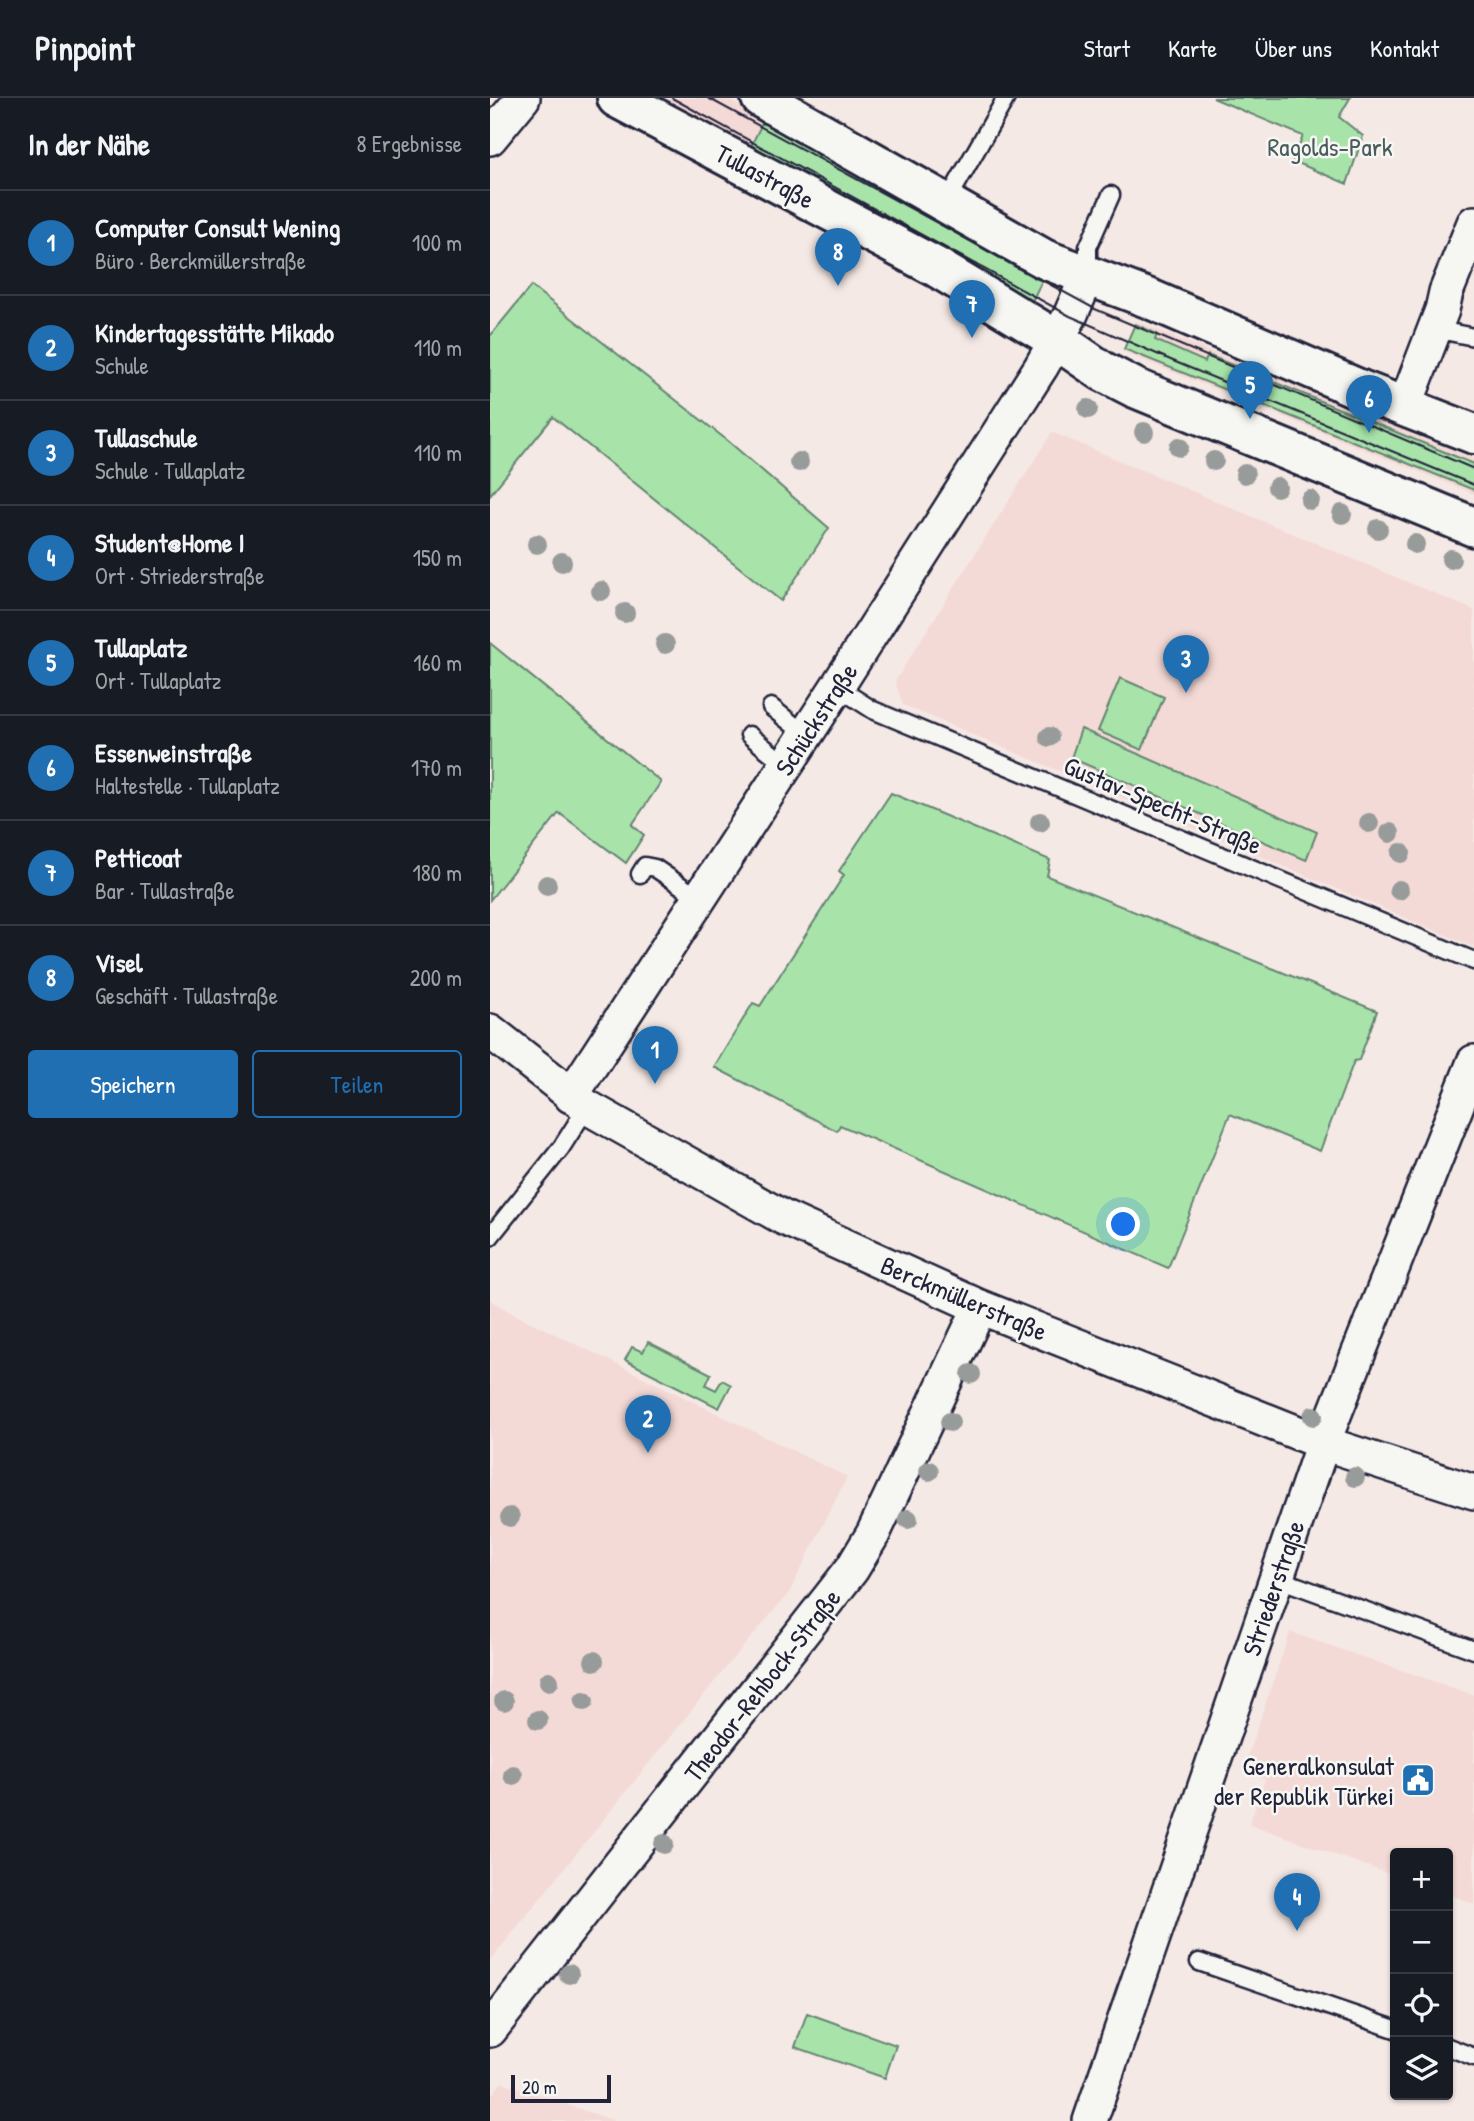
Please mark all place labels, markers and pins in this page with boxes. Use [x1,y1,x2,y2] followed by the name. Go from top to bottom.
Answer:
[815,228,861,286] pin: 8
[949,280,995,338] pin: 7
[1227,361,1273,419] pin: 5
[1346,375,1392,433] pin: 6
[1163,635,1209,693] pin: 3
[632,1026,678,1084] pin: 1
[625,1395,671,1453] pin: 2
[1214,1748,1395,1813] place label: Generalkonsulat der Republik Türkei
[1399,1761,1437,1799] public building icon: Generalkonsulat der Republik Türkei
[1274,1873,1320,1931] pin: 4

